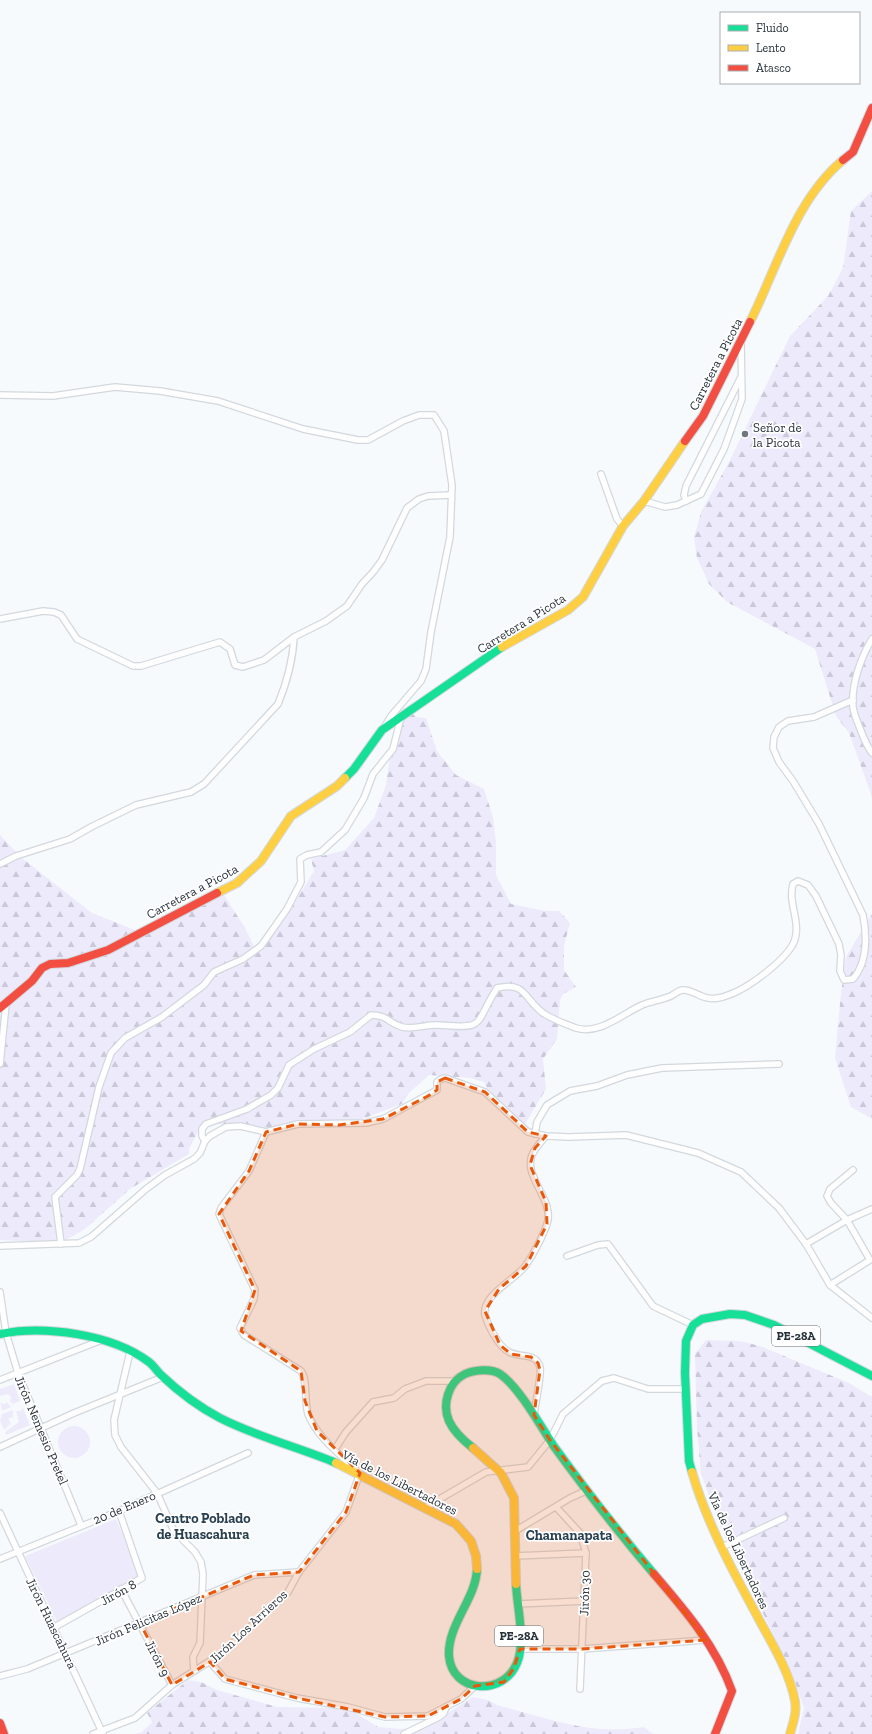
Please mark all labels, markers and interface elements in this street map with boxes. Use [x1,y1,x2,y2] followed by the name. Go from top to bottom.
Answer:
[720,12,860,84] legend
[756,21,789,35] text: Fluido
[756,41,786,55] text: Lento
[756,61,791,75] text: Atasco
[686,315,745,413] street label: Carretera a Picota
[753,420,802,450] place label: Señor de la Picota
[740,429,750,439] marker: Señor de la Picota
[474,590,569,657] street label: Carretera a Picota
[144,861,241,922] street label: Carretera a Picota
[772,1326,820,1346] road number: PE-28A
[12,1373,72,1487] street label: Jirón Nemesio Pretel
[339,1446,460,1518] street label: Vía de los Libertadores
[91,1487,158,1527] street label: 20 de Enero
[704,1488,772,1611] street label: Vía de los Libertadores
[155,1510,251,1543] district label: Centro Poblado de Huascahura
[526,1527,612,1544] district label: Chamanapata
[576,1570,593,1616] street label: Jirón 30
[23,1575,80,1672] street label: Jirón Huascahura
[98,1576,139,1608] street label: Jirón 8
[206,1586,291,1666] street label: Jirón Los Arrieros
[93,1590,204,1649] street label: Jirón Felicitas López
[495,1626,543,1646] road number: PE-28A
[142,1638,173,1679] street label: Jirón 9

